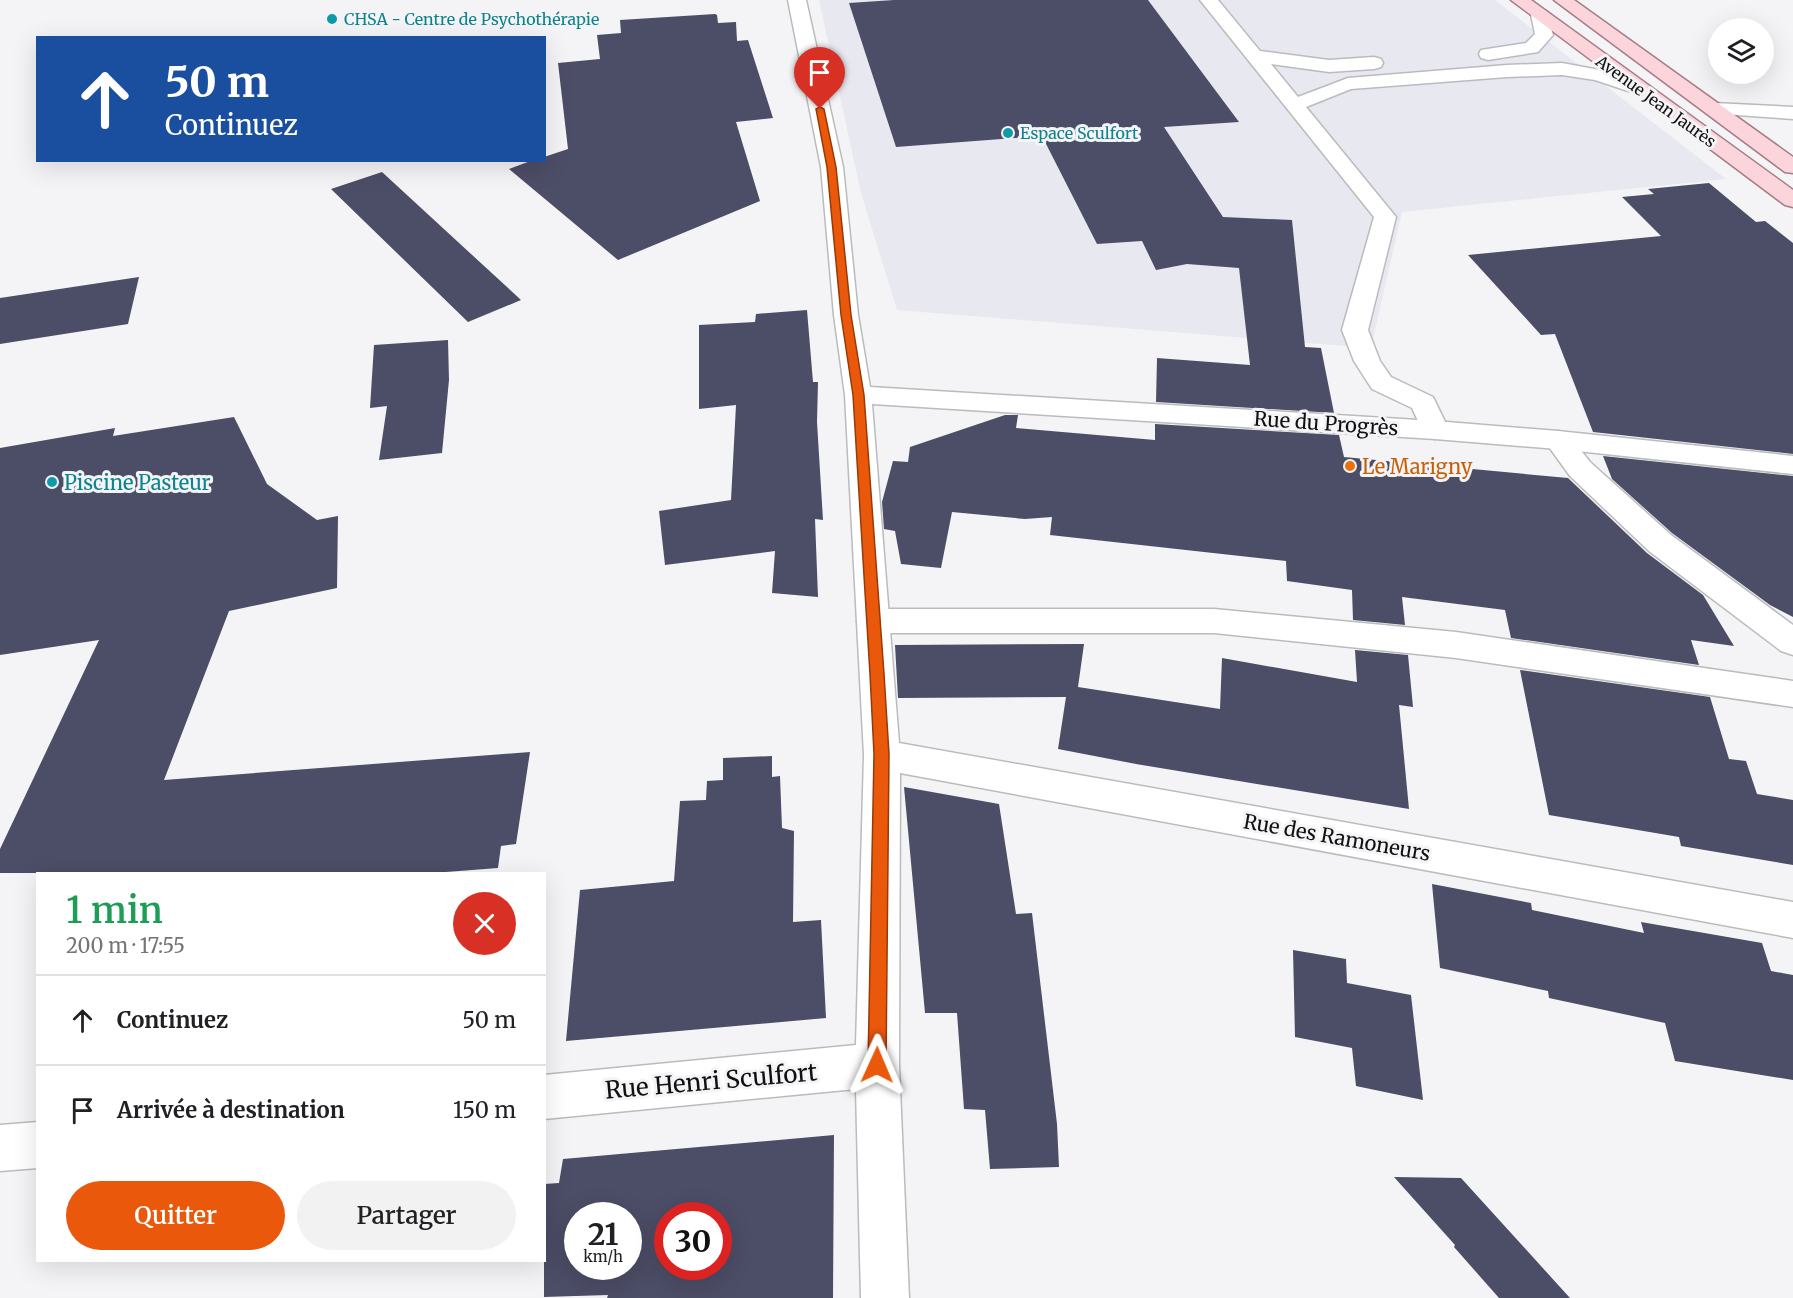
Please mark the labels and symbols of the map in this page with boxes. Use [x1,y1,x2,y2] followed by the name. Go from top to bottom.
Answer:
[344,9,599,29] place label: CHSA - Centre de Psychothérapie
[325,12,339,26] marker: CHSA - Centre de Psychothérapie
[794,47,845,109] pin
[1591,50,1720,151] street label: Avenue Jean Jaurès
[1020,123,1139,143] place label: Espace Sculfort
[1001,126,1015,140] marker: Espace Sculfort
[1253,405,1399,441] street label: Rue du Progrès
[1362,454,1473,479] place label: Le Marigny
[1343,459,1357,473] marker: Le Marigny
[64,470,211,495] place label: Piscine Pasteur
[45,475,59,489] marker: Piscine Pasteur
[1242,808,1432,866] street label: Rue des Ramoneurs
[845,1033,909,1097] position arrow
[604,1056,819,1106] street label: Rue Henri Sculfort
[654,1202,732,1280] speed limit sign: 30

